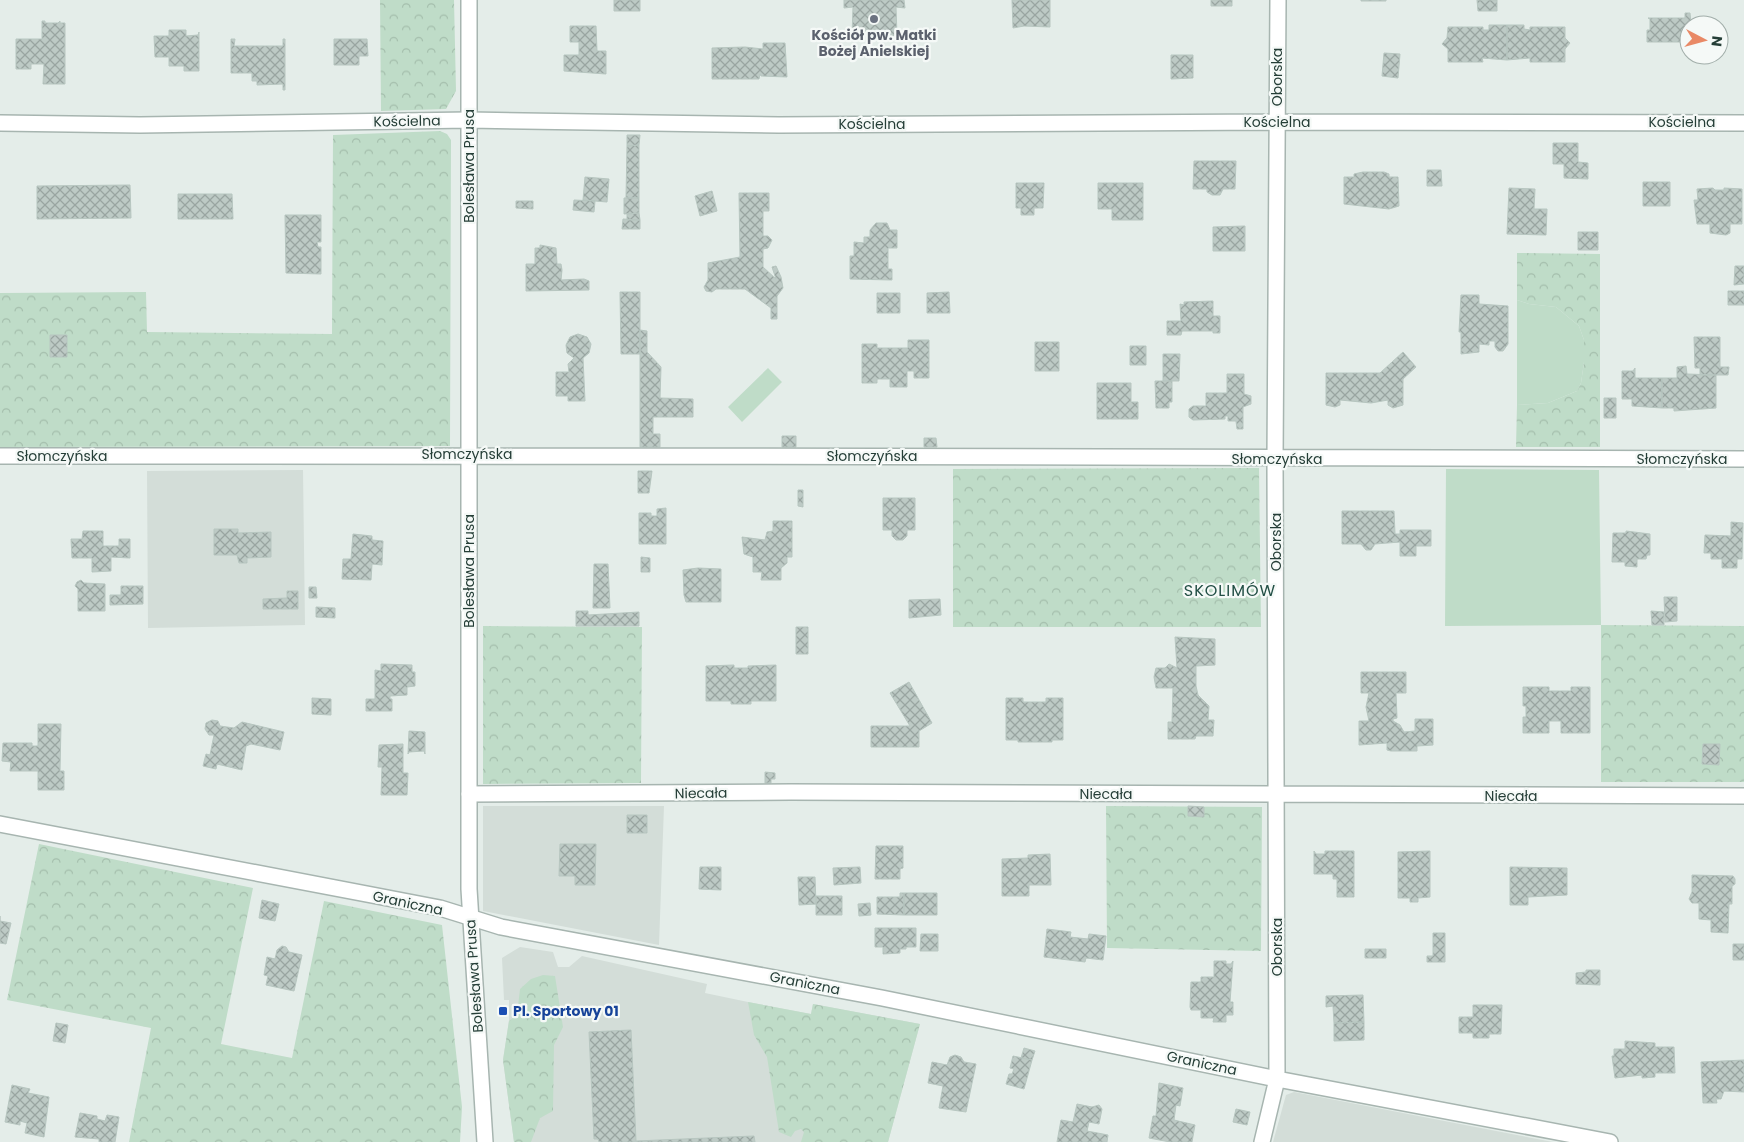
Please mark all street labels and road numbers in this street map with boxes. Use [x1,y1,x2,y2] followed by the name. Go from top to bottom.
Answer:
[1267,48,1287,106] street label: Oborska
[459,109,479,223] street label: Bolesława Prusa
[373,110,441,132] street label: Kościelna
[1243,112,1311,132] street label: Kościelna
[1648,112,1716,132] street label: Kościelna
[838,114,906,134] street label: Kościelna
[422,444,512,464] street label: Słomczyńska
[17,446,107,466] street label: Słomczyńska
[827,446,917,466] street label: Słomczyńska
[1232,449,1322,469] street label: Słomczyńska
[1637,449,1727,469] street label: Słomczyńska
[1266,513,1286,571] street label: Oborska
[459,514,479,628] street label: Bolesława Prusa
[674,783,728,803] street label: Niecała
[1080,784,1132,804] street label: Niecała
[1485,786,1537,806] street label: Niecała
[371,886,445,920] street label: Graniczna
[1267,918,1287,976] street label: Oborska
[460,919,488,1033] street label: Bolesława Prusa
[768,966,842,1000] street label: Graniczna
[1165,1046,1239,1080] street label: Graniczna

